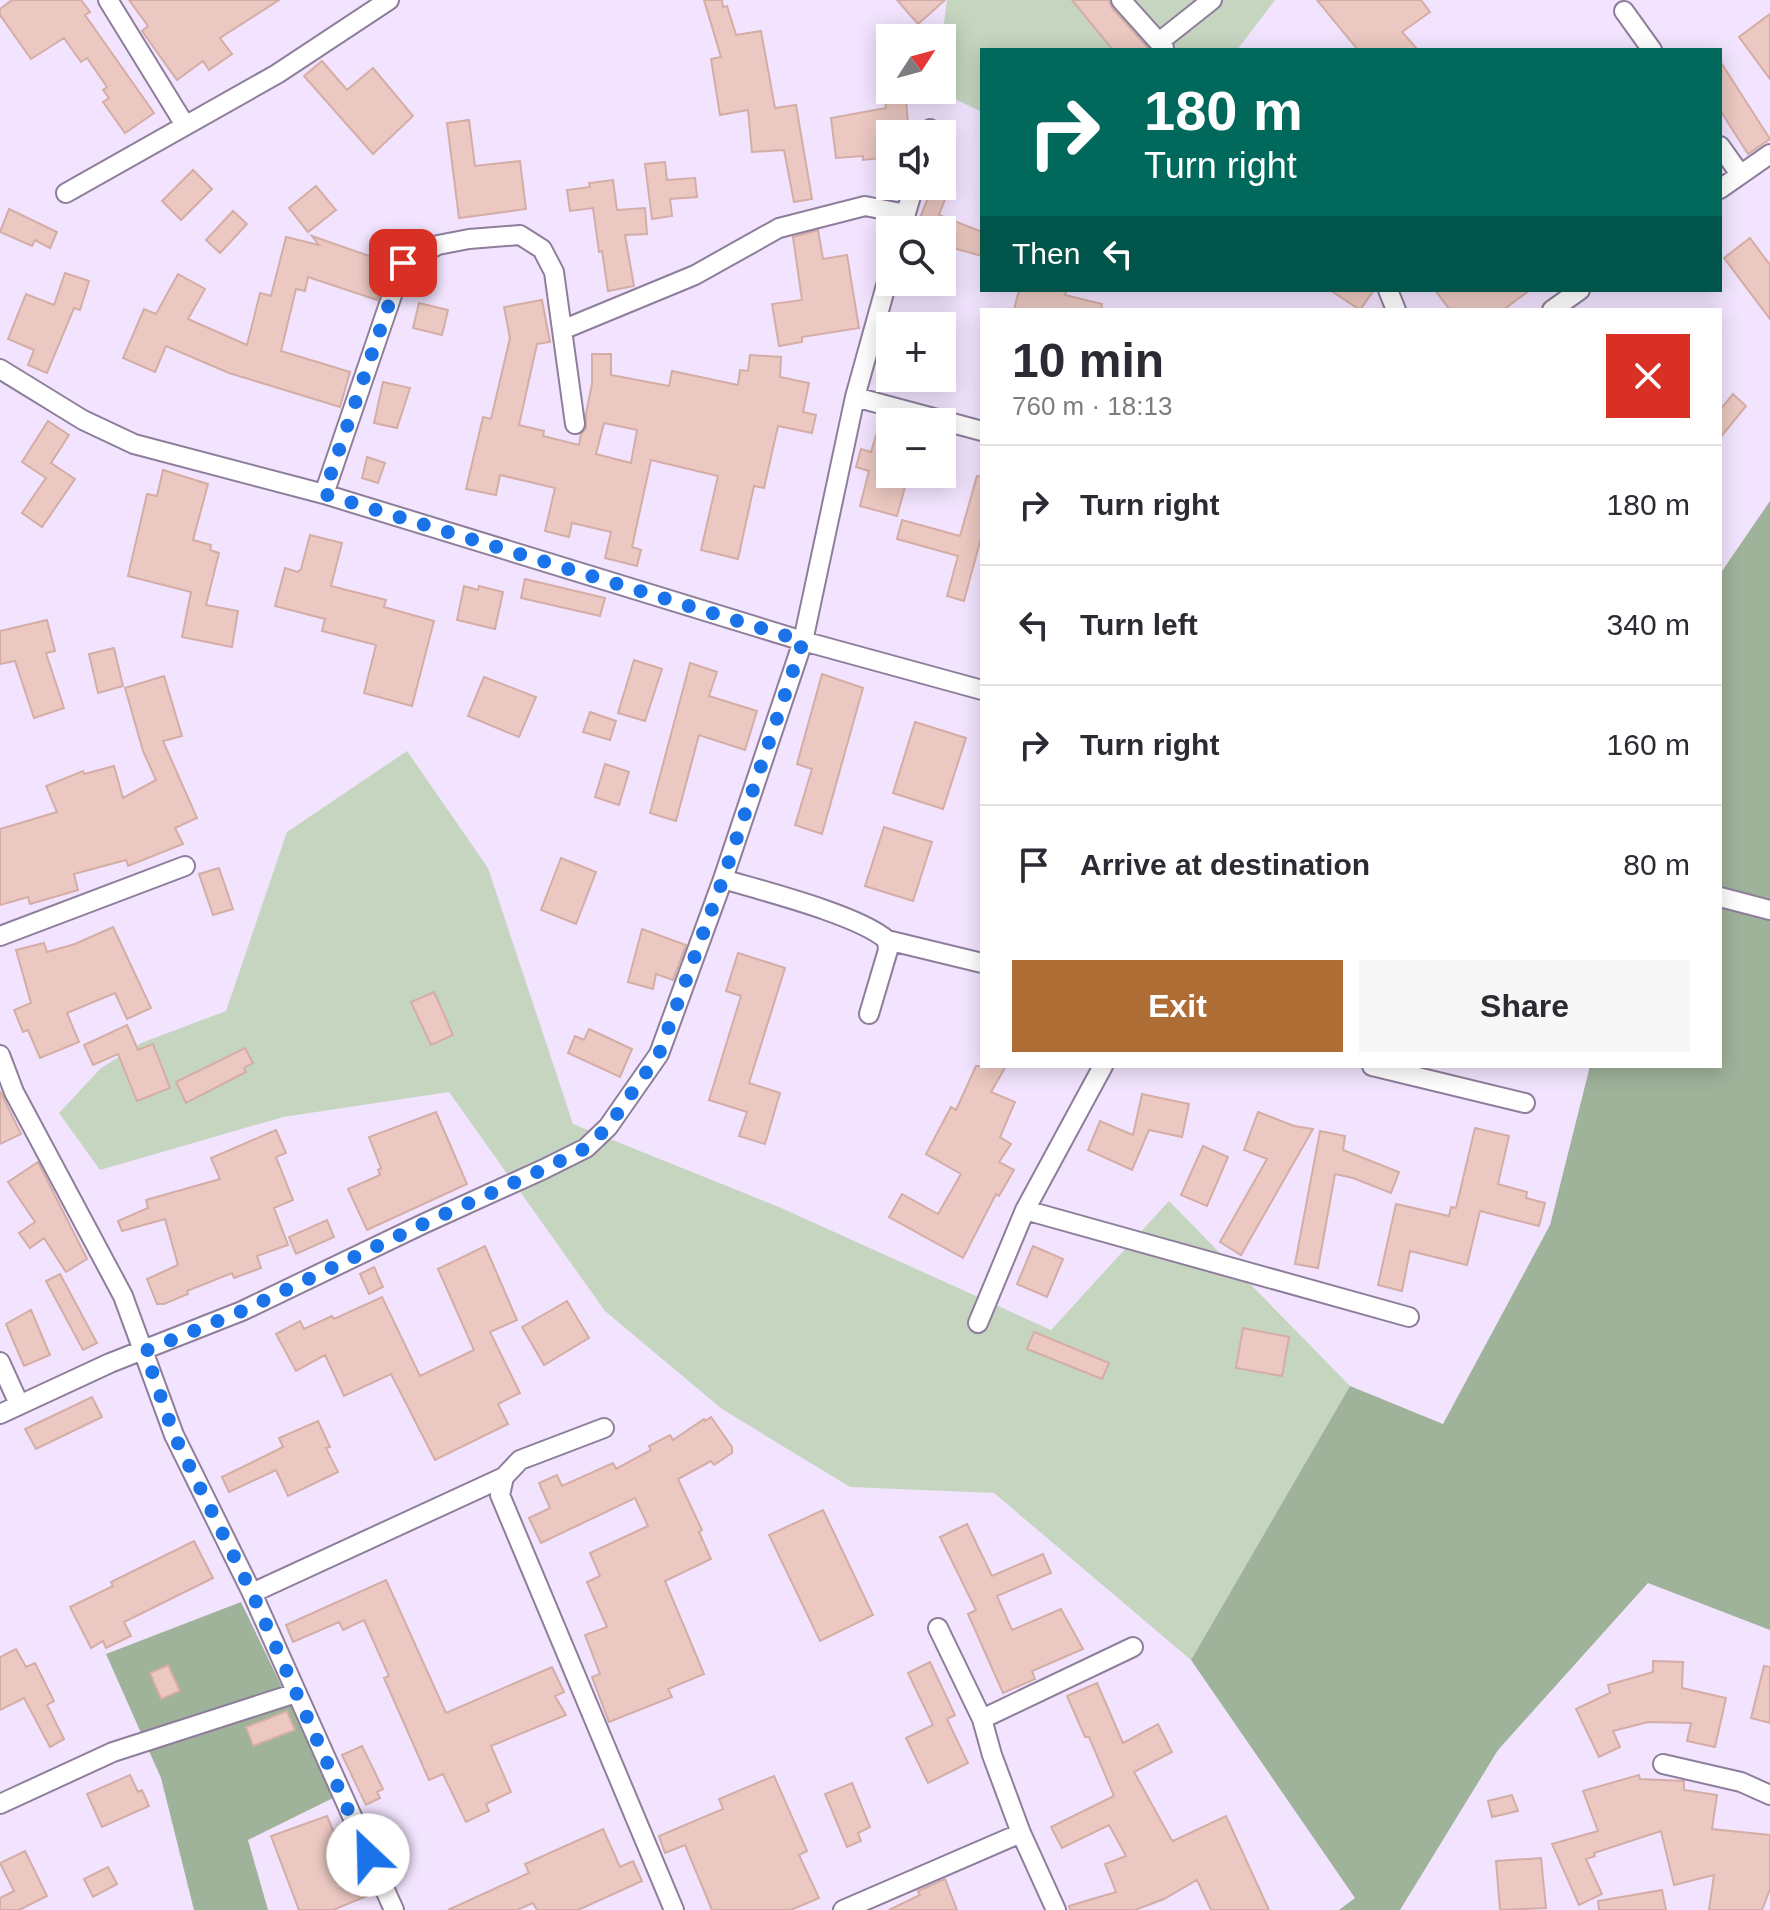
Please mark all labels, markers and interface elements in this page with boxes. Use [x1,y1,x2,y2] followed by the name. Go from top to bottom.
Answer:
[876,24,956,104] north arrow
[876,24,956,488] map controls
[1144,79,1303,142] text: 180 m
[1012,80,1116,184] icon: right
[876,120,956,200] button: sound
[1144,145,1297,186] text: Turn right
[876,216,956,296] button: search
[369,229,437,297] pin
[1096,232,1140,276] icon: left
[1012,237,1080,270] text: Then
[381,241,425,285] icon: arrive
[876,312,956,392] button: +
[1012,334,1164,387] text: 10 min
[1606,334,1690,418] button: close
[1012,391,1172,421] text: 760 m · 18:13
[876,408,956,488] button: −
[1012,483,1056,527] icon: right
[1080,488,1219,521] text: Turn right
[1607,488,1690,521] text: 180 m
[1012,603,1056,647] icon: left
[1080,608,1198,641] text: Turn left
[1607,608,1690,641] text: 340 m
[1012,723,1056,767] icon: right
[1080,728,1219,761] text: Turn right
[1607,728,1690,761] text: 160 m
[1012,843,1056,887] icon: arrive
[1080,848,1370,881] text: Arrive at destination
[1623,848,1690,881] text: 80 m
[1012,960,1343,1052] button: Exit
[1359,960,1690,1052] button: Share
[326,1813,410,1897] position arrow

